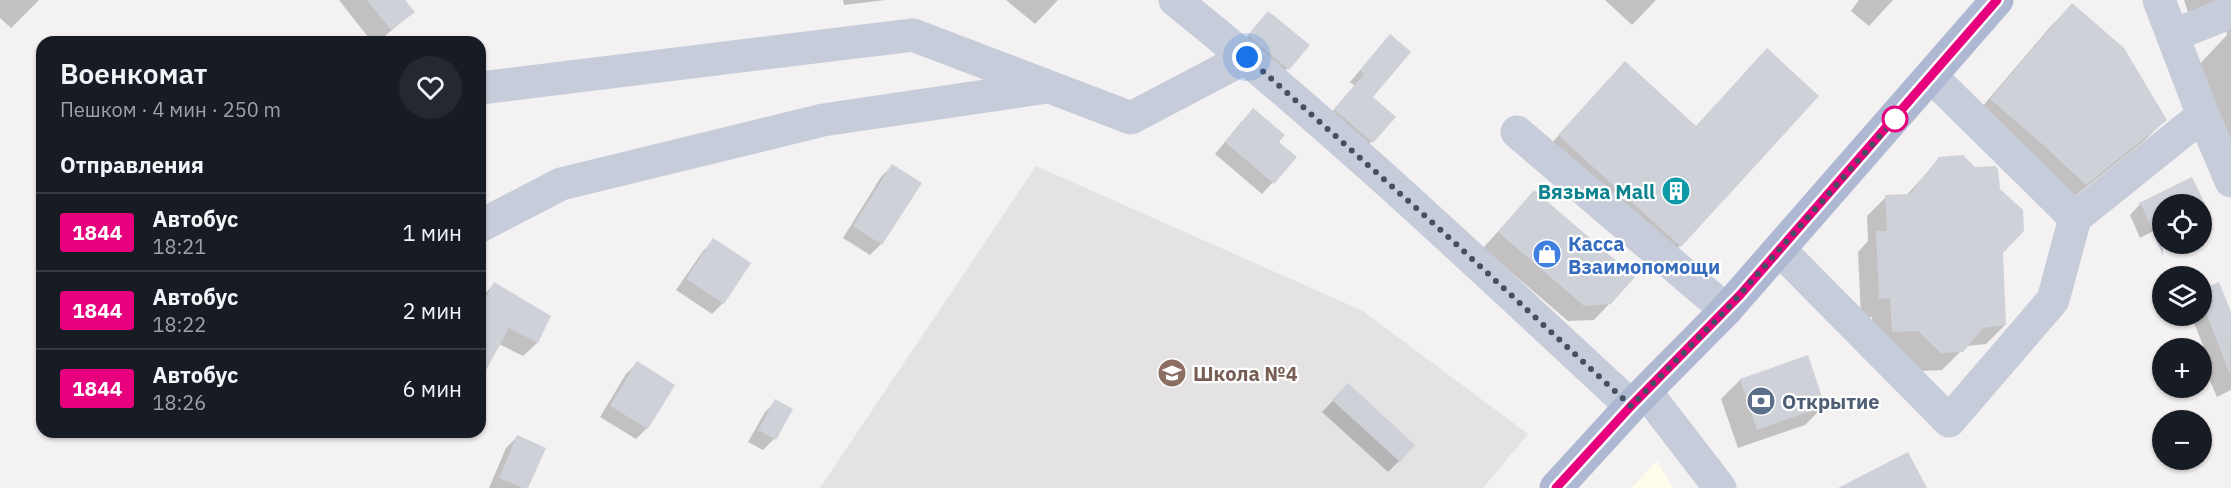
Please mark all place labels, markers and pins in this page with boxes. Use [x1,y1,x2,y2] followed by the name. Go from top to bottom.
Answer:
[1882,106,1908,132] unlabelled marker
[1660,175,1692,207] building icon: Вязьма Mall
[1538,178,1655,205] place label: Вязьма Mall
[1568,230,1720,280] place label: Касса Взаимопомощи
[1531,238,1563,270] shop icon: Касса Взаимопомощи
[1156,357,1188,389] school or university icon: Школа №4
[1193,360,1298,387] place label: Школа №4
[1745,385,1777,417] bank icon: Открытие
[1782,388,1880,415] place label: Открытие

